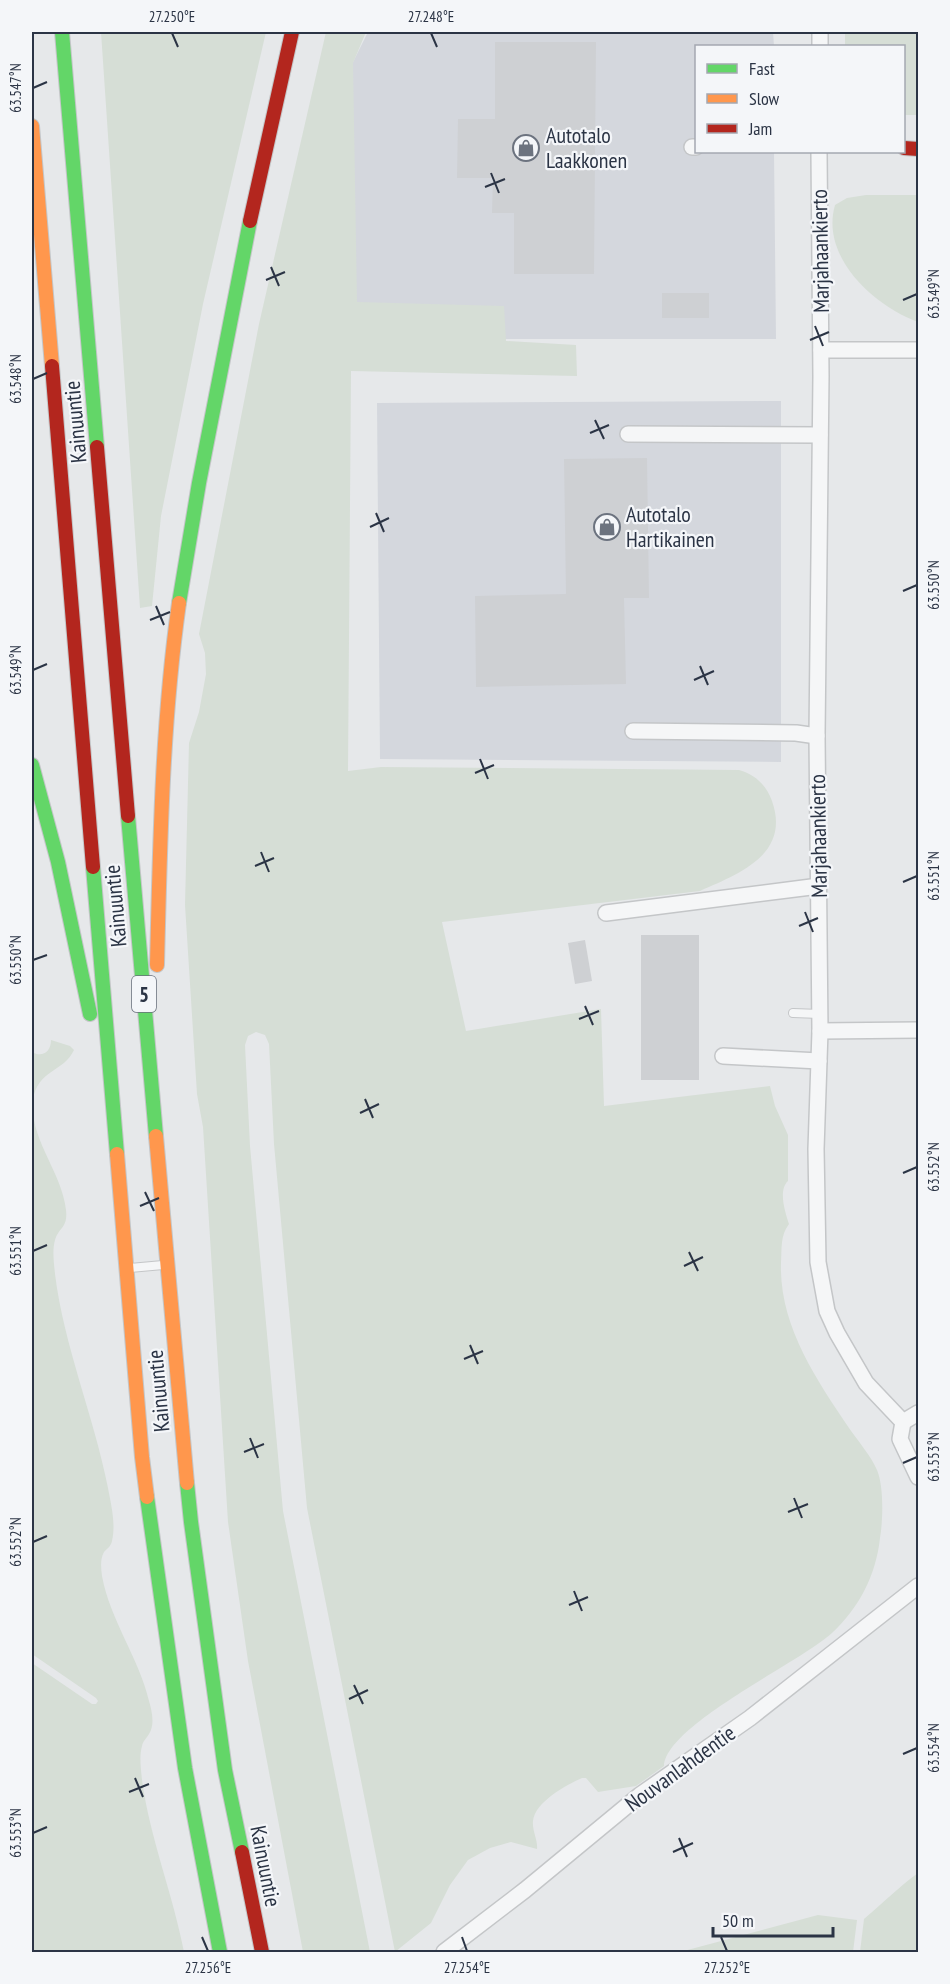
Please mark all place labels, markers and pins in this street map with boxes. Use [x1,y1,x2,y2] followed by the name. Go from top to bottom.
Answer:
[546,121,627,174] place label: Autotalo Laakkonen
[511,133,541,163] shop icon: Autotalo Laakkonen
[626,500,714,553] place label: Autotalo Hartikainen
[592,512,622,542] shop icon: Autotalo Hartikainen

